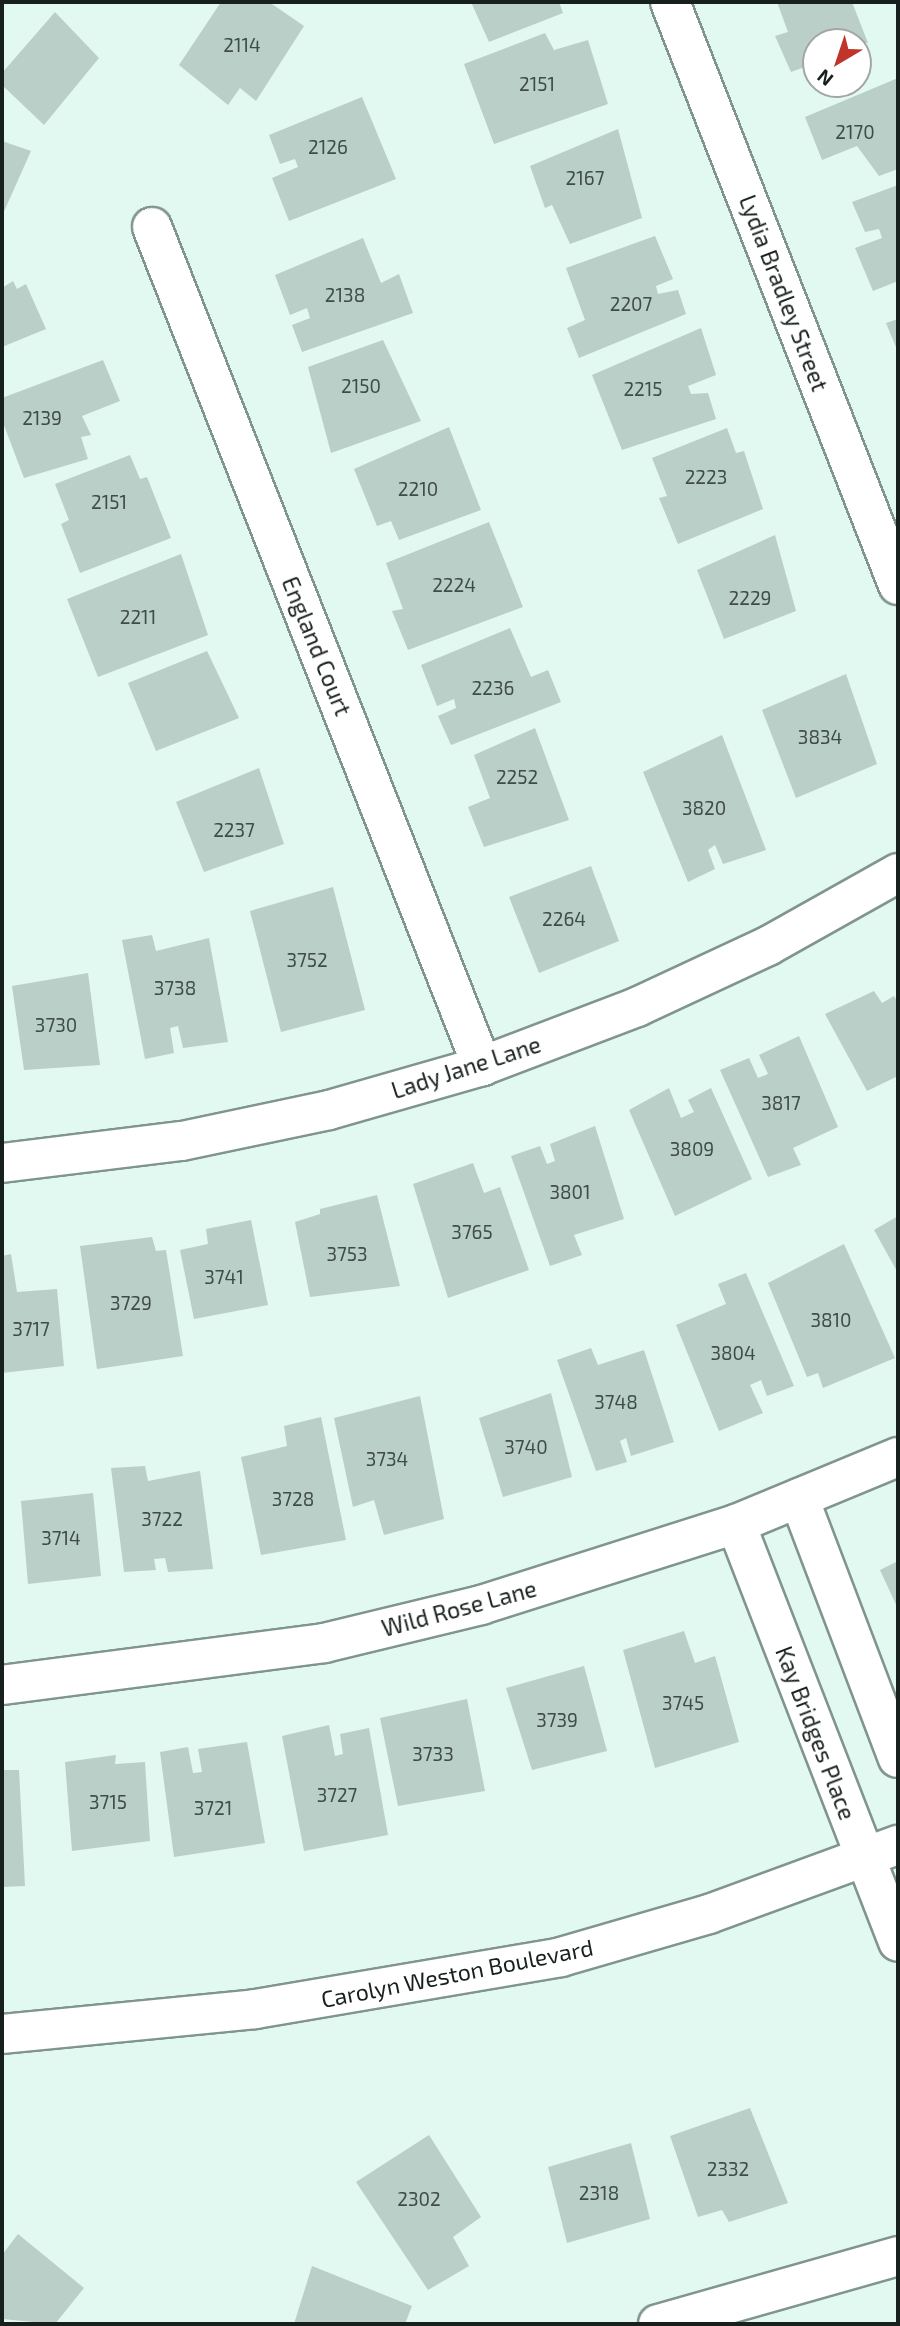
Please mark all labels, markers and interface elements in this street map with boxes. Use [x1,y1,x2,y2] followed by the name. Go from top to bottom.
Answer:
[802,28,872,98] north arrow
[223,34,261,56] house number: 2114
[812,65,837,91] text: N
[519,73,555,95] house number: 2151
[835,121,875,143] house number: 2170
[308,136,348,158] house number: 2126
[566,167,604,189] house number: 2167
[734,191,834,395] street label: Lydia Bradley Street
[325,284,365,306] house number: 2138
[610,293,652,315] house number: 2207
[341,375,381,397] house number: 2150
[623,378,663,400] house number: 2215
[22,407,62,429] house number: 2139
[685,466,727,488] house number: 2223
[398,478,438,500] house number: 2210
[91,491,127,513] house number: 2151
[277,572,357,720] street label: England Court
[432,574,476,596] house number: 2224
[729,587,771,609] house number: 2229
[120,606,156,628] house number: 2211
[472,677,514,699] house number: 2236
[798,726,842,748] house number: 3834
[496,766,538,788] house number: 2252
[682,797,726,819] house number: 3820
[213,819,255,841] house number: 2237
[542,908,586,930] house number: 2264
[286,949,328,971] house number: 3752
[154,977,196,999] house number: 3738
[35,1014,77,1036] house number: 3730
[387,1030,545,1104] street label: Lady Jane Lane
[761,1092,801,1114] house number: 3817
[670,1138,714,1160] house number: 3809
[549,1181,591,1203] house number: 3801
[451,1221,493,1243] house number: 3765
[326,1243,368,1265] house number: 3753
[204,1266,244,1288] house number: 3741
[110,1292,152,1314] house number: 3729
[810,1309,852,1331] house number: 3810
[12,1318,50,1340] house number: 3717
[710,1342,756,1364] house number: 3804
[594,1391,638,1413] house number: 3748
[504,1436,548,1458] house number: 3740
[366,1448,408,1470] house number: 3734
[272,1488,314,1510] house number: 3728
[141,1508,183,1530] house number: 3722
[41,1527,81,1549] house number: 3714
[379,1574,539,1642] street label: Wild Rose Lane
[770,1642,862,1824] street label: Kay Bridges Place
[662,1692,704,1714] house number: 3745
[536,1709,578,1731] house number: 3739
[412,1743,454,1765] house number: 3733
[317,1784,357,1806] house number: 3727
[89,1791,127,1813] house number: 3715
[194,1797,232,1819] house number: 3721
[318,1933,596,2013] street label: Carolyn Weston Boulevard
[707,2158,749,2180] house number: 2332
[579,2182,619,2204] house number: 2318
[397,2188,441,2210] house number: 2302

